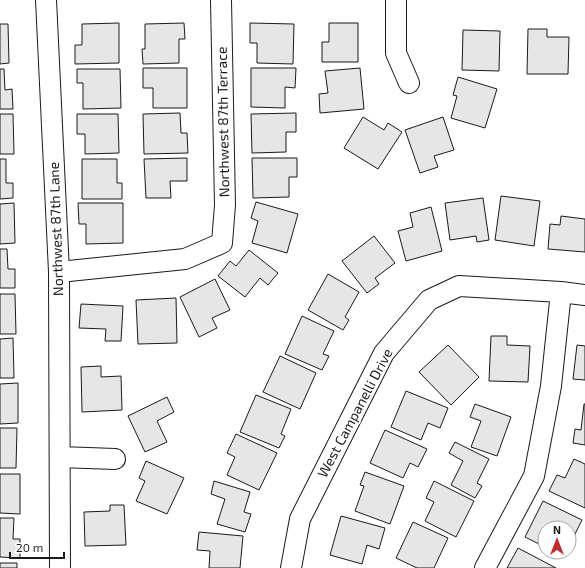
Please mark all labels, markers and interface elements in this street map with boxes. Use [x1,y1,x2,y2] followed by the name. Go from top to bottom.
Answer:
[213,47,232,197] street label: Northwest 87th Terrace
[45,162,66,296] street label: Northwest 87th Lane
[313,345,396,480] street label: West Campanelli Drive
[537,520,577,560] north arrow
[553,523,561,536] text: N
[10,534,64,560] scale bar
[16,540,43,554] text: 20 m

